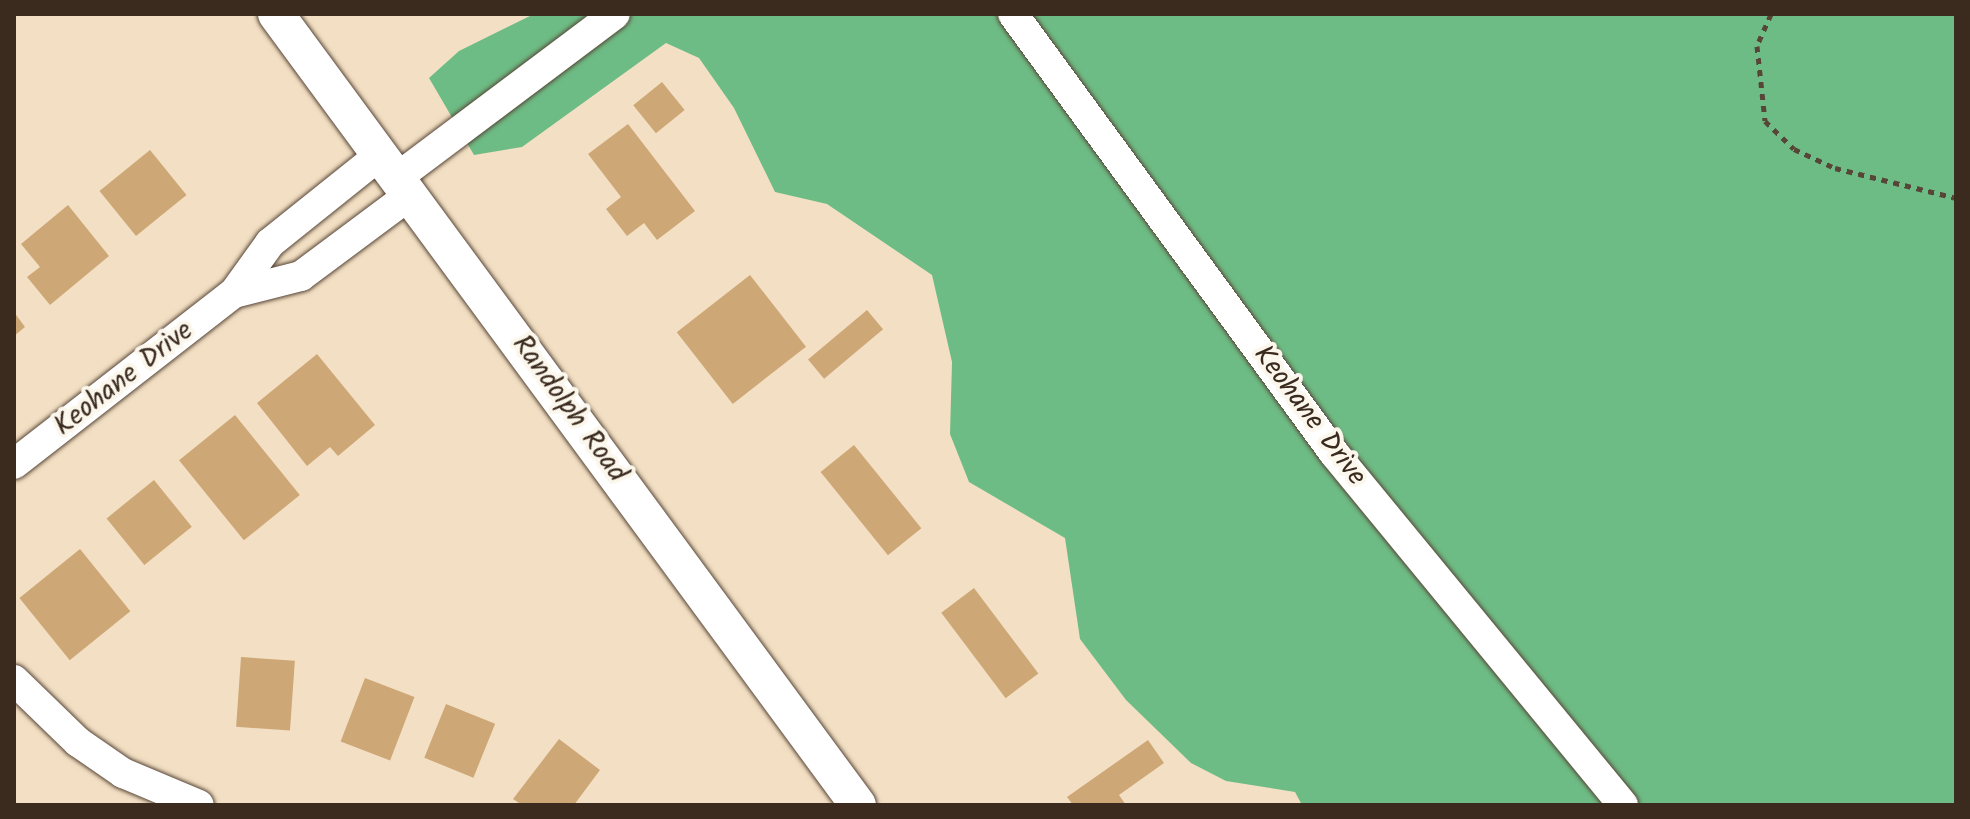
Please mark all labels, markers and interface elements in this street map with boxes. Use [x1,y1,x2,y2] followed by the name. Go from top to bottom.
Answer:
[48,314,200,444] street label: Keohane Drive
[504,329,634,489] street label: Randolph Road
[1245,339,1373,493] street label: Keohane Drive

